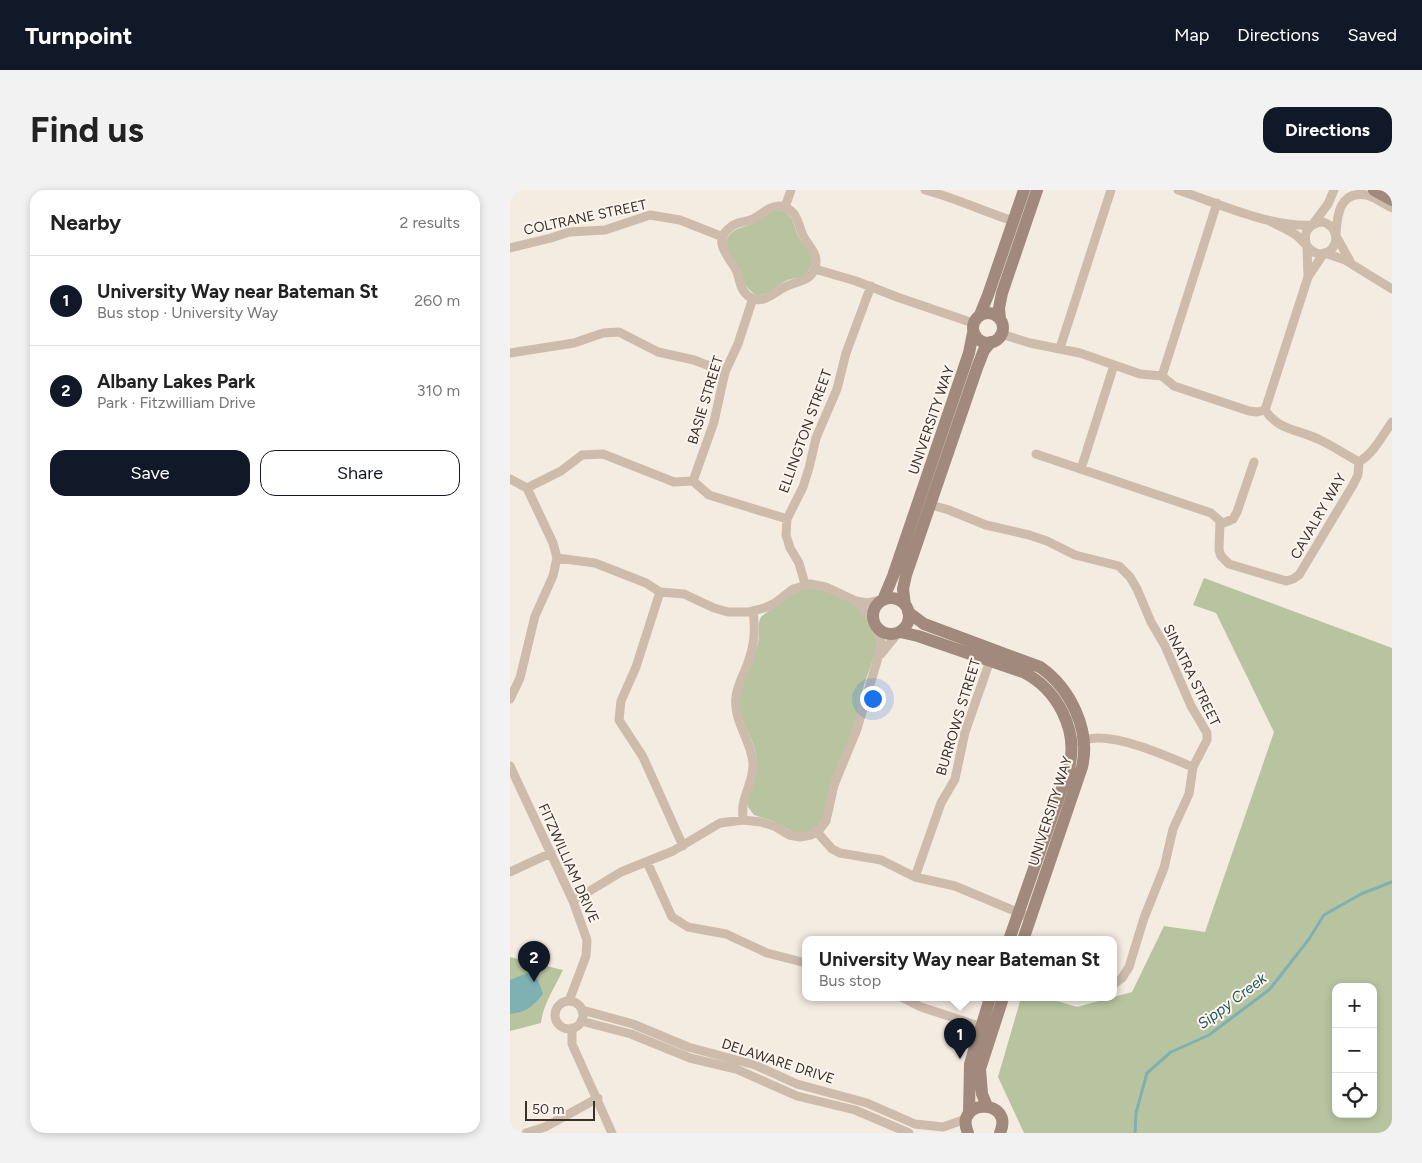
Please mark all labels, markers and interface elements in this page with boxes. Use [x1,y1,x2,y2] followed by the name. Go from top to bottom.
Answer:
[25,21,132,50] text: Turnpoint
[1174,24,1209,46] text: Map
[1237,24,1319,46] text: Directions
[1347,24,1397,46] text: Saved
[1263,107,1392,153] button: Directions
[30,109,144,151] text: Find us
[522,196,648,239] street label: COLTRANE STREET
[50,210,121,235] text: Nearby
[400,213,460,232] text: 2 results
[97,280,378,303] text: University Way near Bateman St
[63,291,69,310] text: 1
[414,291,460,310] text: 260 m
[97,303,278,322] text: Bus stop · University Way
[684,354,727,446] street label: BASIE STREET
[905,363,958,477] street label: UNIVERSITY WAY
[775,367,836,495] street label: ELLINGTON STREET
[97,370,255,393] text: Albany Lakes Park
[61,381,71,400] text: 2
[417,381,460,400] text: 310 m
[97,393,255,412] text: Park · Fitzwilliam Drive
[50,450,250,496] button: Save
[260,450,460,496] button: Share
[1287,470,1350,562] street label: CAVALRY WAY
[1159,621,1224,729] street label: SINATRA STREET
[933,656,984,778] street label: BURROWS STREET
[860,686,886,712] your location
[1025,754,1076,868] street label: UNIVERSITY WAY
[535,801,602,925] street label: FITZWILLIAM DRIVE
[802,936,1117,1001] popup
[518,941,550,982] pin: 2
[819,948,1100,971] text: University Way near Bateman St
[1194,969,1271,1033] water label: Sippy Creek
[819,971,881,990] text: Bus stop
[1332,983,1377,1118] map controls
[1332,983,1377,1028] button: +
[944,1018,976,1059] pin: 1
[1332,1028,1377,1073] button: −
[719,1035,836,1088] street label: DELAWARE DRIVE
[1332,1073,1377,1118] button: locate
[525,1098,595,1121] scale bar
[532,1101,564,1118] text: 50 m

